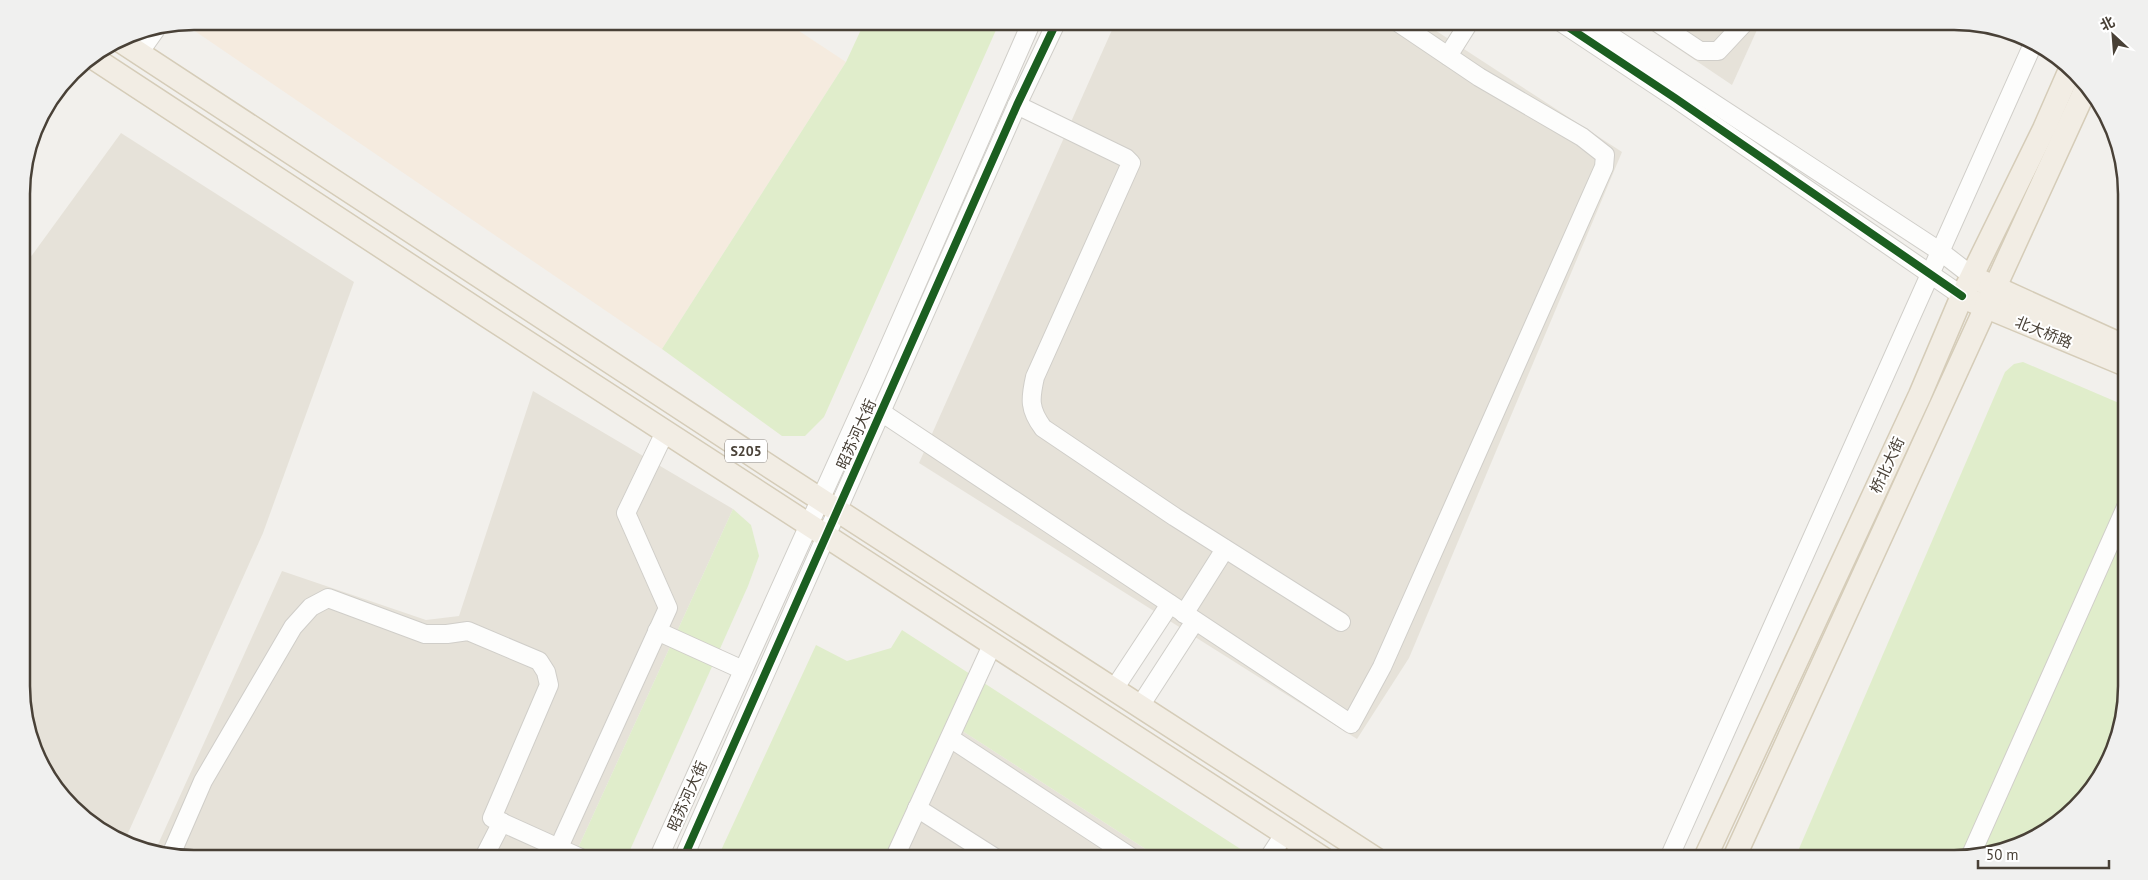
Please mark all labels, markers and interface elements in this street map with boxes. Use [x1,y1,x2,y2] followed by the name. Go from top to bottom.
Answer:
[2088,10,2138,60] north arrow
[2097,12,2118,34] text: 北
[2013,312,2075,352] street label: 北大桥路
[832,396,880,472] street label: 昭苏河大街
[1866,434,1908,496] street label: 桥北大街
[725,440,767,462] road number: S205
[663,758,711,834] street label: 昭苏河大街
[1978,838,2109,870] scale bar
[1986,845,2019,864] text: 50 m

